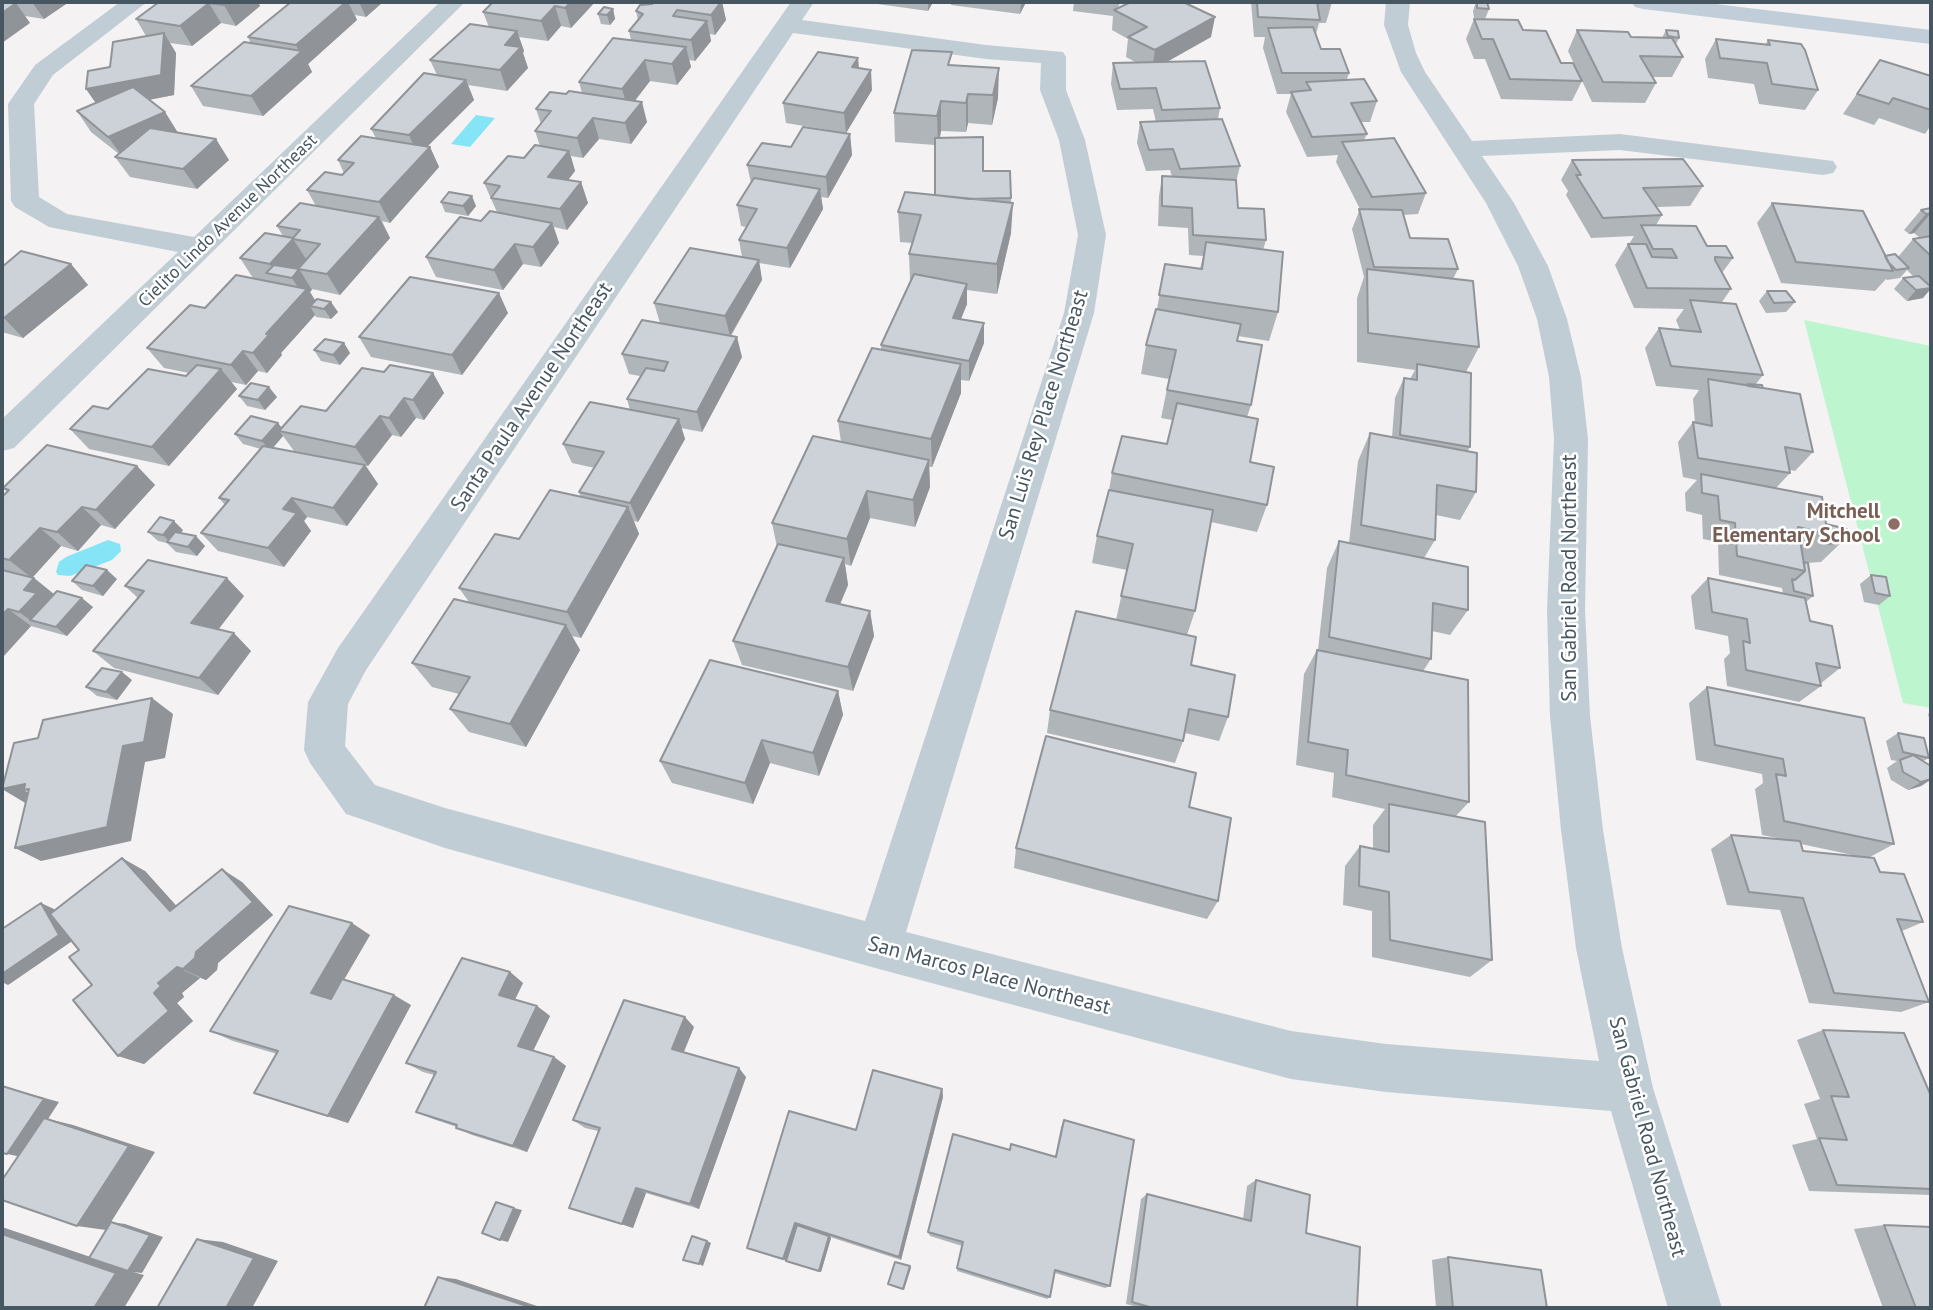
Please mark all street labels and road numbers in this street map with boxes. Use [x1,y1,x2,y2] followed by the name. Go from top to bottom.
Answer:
[134,130,322,312] street label: Cielito Lindo Avenue Northeast
[446,278,618,516] street label: Santa Paula Avenue Northeast
[994,287,1094,543] street label: San Luis Rey Place Northeast
[1557,454,1583,702] street label: San Gabriel Road Northeast
[865,931,1113,1021] street label: San Marcos Place Northeast
[1603,1014,1691,1260] street label: San Gabriel Road Northeast

